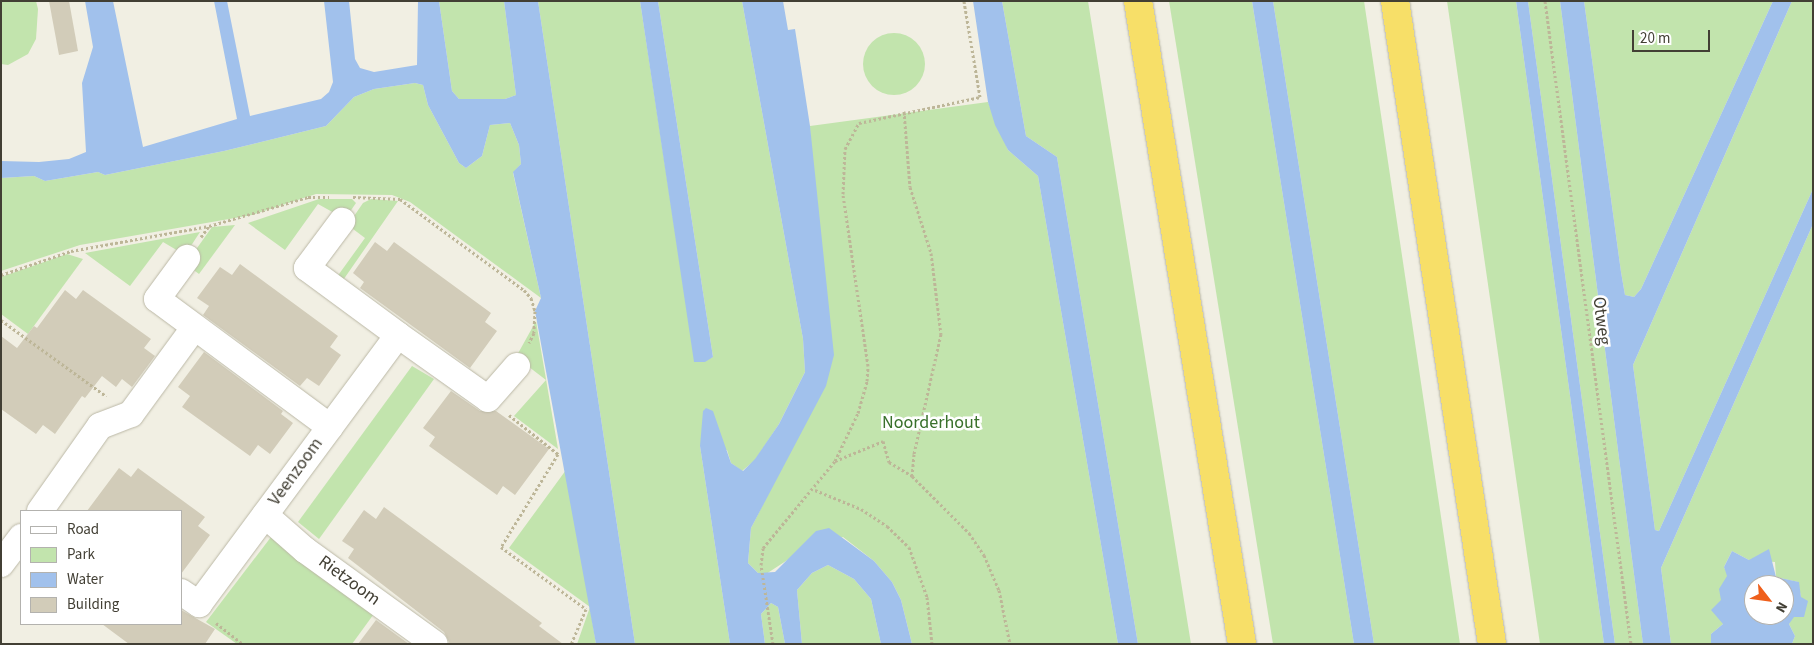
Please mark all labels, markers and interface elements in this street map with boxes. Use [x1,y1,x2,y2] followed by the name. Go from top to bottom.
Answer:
[1634,20,1712,52] scale bar
[1640,28,1670,49] text: 20 m
[1587,295,1615,347] street label: Otweg
[882,412,980,434] park label: Noorderhout
[264,434,328,510] street label: Veenzoom
[20,510,182,625] legend
[67,519,99,540] text: Road
[67,544,95,565] text: Park
[314,551,384,611] street label: Rietzoom
[67,569,103,590] text: Water
[1744,575,1794,625] north arrow
[67,594,119,615] text: Building
[1770,598,1792,616] text: N

